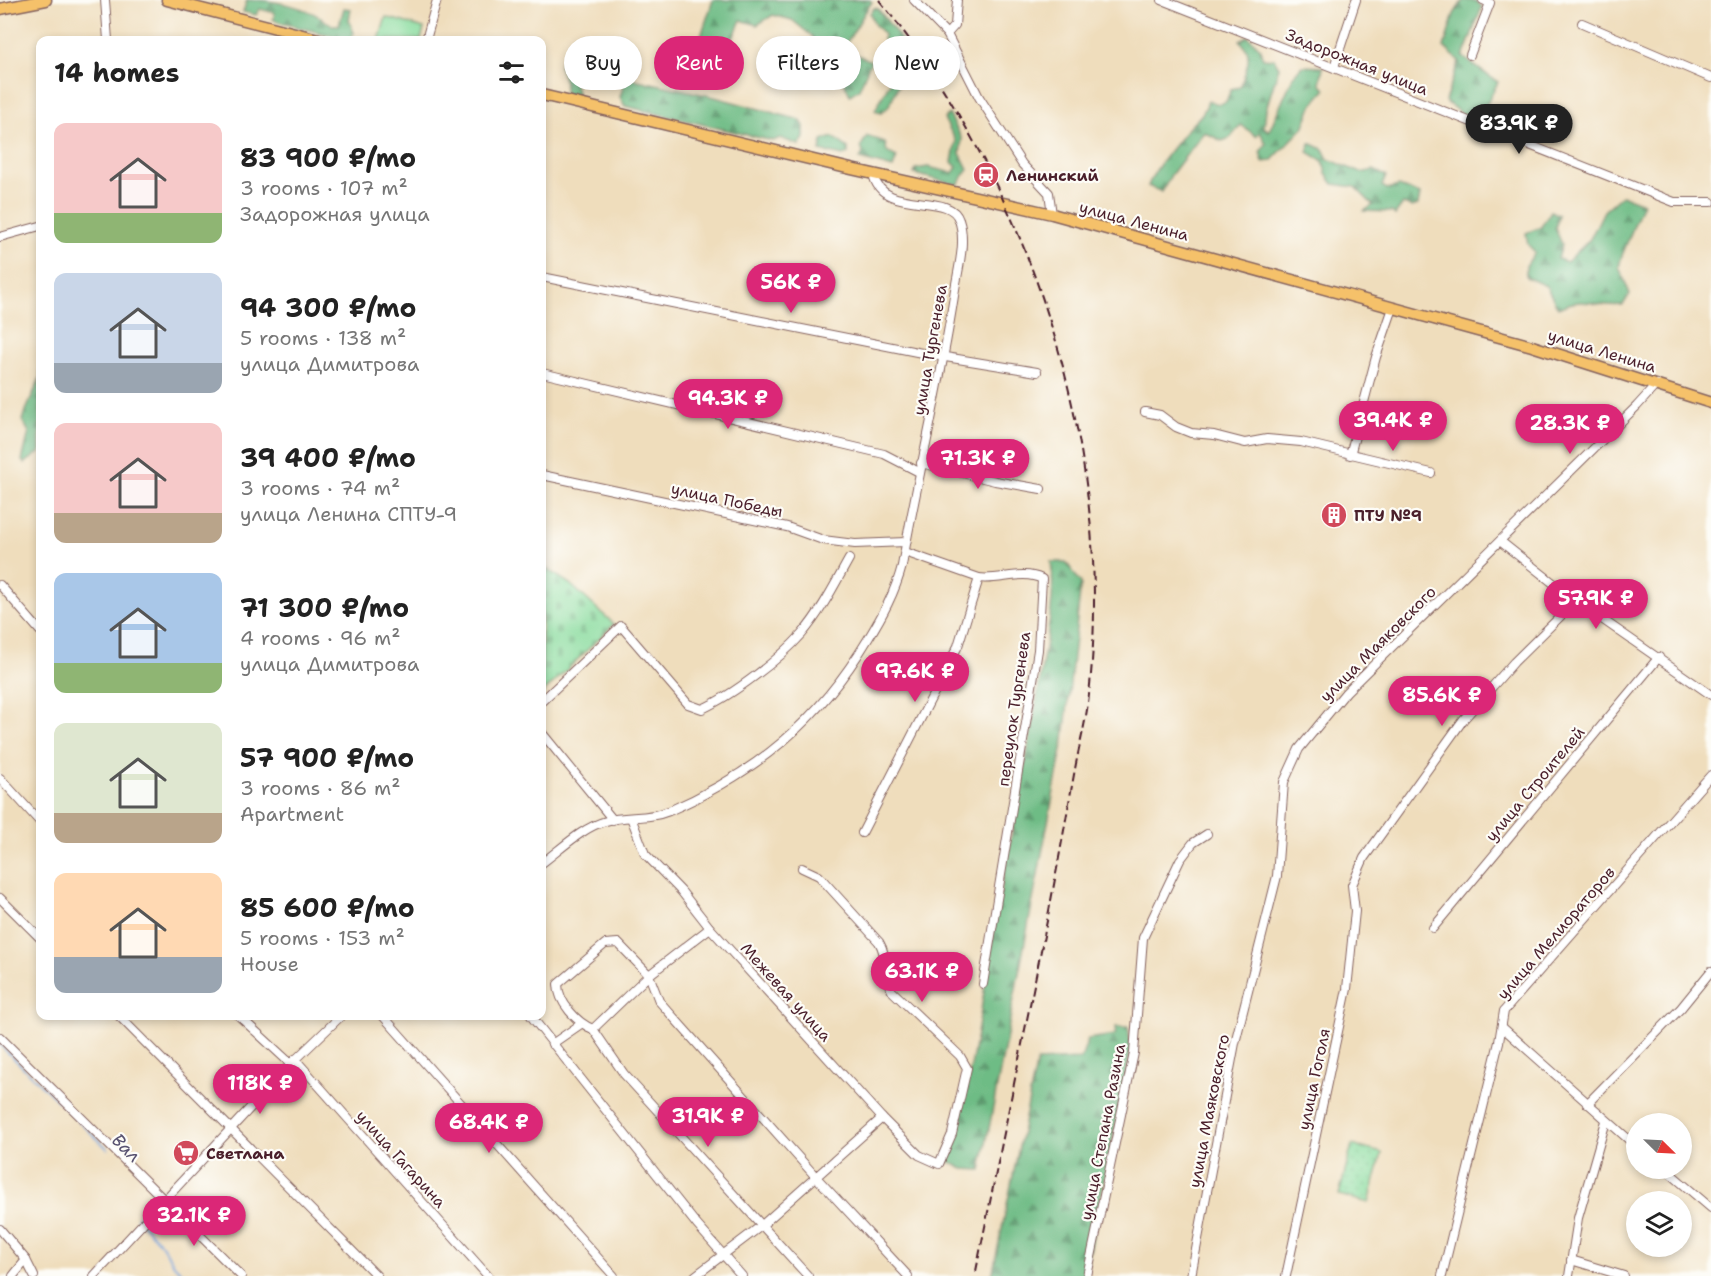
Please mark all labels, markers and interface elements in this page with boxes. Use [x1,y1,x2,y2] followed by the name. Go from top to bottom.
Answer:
[1283,24,1431,100] street label: Задорожная улица
[564,36,642,90] chip: Buy
[654,36,744,90] chip: Rent
[756,36,861,90] chip: Filters
[873,36,960,90] chip: New
[54,55,180,90] text: 14 homes
[495,56,528,89] icon: filters
[1464,104,1574,155] pin: 83.9K ₽
[1480,110,1558,136] text: 83.9K ₽
[240,140,416,175] text: 83 900 ₽/mo
[102,147,174,219] icon: home
[971,160,1001,190] station icon: Ленинский
[1006,165,1099,186] place label: Ленинский
[240,175,408,201] text: 3 rooms · 107 m²
[1077,196,1191,246] street label: улица Ленина
[240,201,430,227] text: Задорожная улица
[749,263,833,314] pin: 56K ₽
[760,269,822,295] text: 56K ₽
[908,283,952,417] street label: улица Тургенева
[240,290,416,325] text: 94 300 ₽/mo
[102,297,174,369] icon: home
[240,325,406,351] text: 5 rooms · 138 m²
[1545,325,1659,377] street label: улица Ленина
[240,351,419,377] text: улица Димитрова
[673,379,783,430] pin: 94.3K ₽
[688,385,768,411] text: 94.3K ₽
[1338,401,1448,452] pin: 39.4K ₽
[1515,404,1625,455] pin: 28.3K ₽
[1353,407,1433,433] text: 39.4K ₽
[1529,410,1611,436] text: 28.3K ₽
[923,439,1033,490] pin: 71.3K ₽
[240,440,416,475] text: 39 400 ₽/mo
[940,445,1016,471] text: 71.3K ₽
[102,447,174,519] icon: home
[240,475,400,501] text: 3 rooms · 74 m²
[669,478,785,522] street label: улица Победы
[1319,500,1349,530] building icon: ПТУ №9
[240,501,457,527] text: улица Ленина СПТУ-9
[1354,505,1422,526] place label: ПТУ №9
[1541,579,1651,630] pin: 57.9K ₽
[1315,581,1441,707] street label: улица Маяковского
[1558,585,1634,611] text: 57.9K ₽
[240,590,409,625] text: 71 300 ₽/mo
[102,597,174,669] icon: home
[240,625,401,651] text: 4 rooms · 96 m²
[993,630,1035,788] street label: переулок Тургенева
[240,651,419,677] text: улица Димитрова
[860,652,970,703] pin: 97.6K ₽
[875,658,955,684] text: 97.6K ₽
[1387,676,1497,727] pin: 85.6K ₽
[1402,682,1482,708] text: 85.6K ₽
[1481,722,1589,846] street label: улица Строителей
[240,740,414,775] text: 57 900 ₽/mo
[102,747,174,819] icon: home
[240,775,400,801] text: 3 rooms · 86 m²
[240,801,344,827] text: Apartment
[1492,862,1620,1004] street label: улица Мелиораторов
[240,890,415,925] text: 85 600 ₽/mo
[102,897,174,969] icon: home
[240,925,405,951] text: 5 rooms · 153 m²
[736,938,836,1046] street label: Межевая улица
[240,951,299,977] text: House
[867,952,977,1003] pin: 63.1K ₽
[885,958,959,984] text: 63.1K ₽
[1293,1026,1335,1132] street label: улица Гоголя
[1184,1032,1234,1190] street label: улица Маяковского
[1076,1042,1130,1222] street label: улица Степана Разина
[211,1064,309,1115] pin: 118K ₽
[227,1070,293,1096] text: 118K ₽
[653,1097,763,1148] pin: 31.9K ₽
[434,1103,544,1154] pin: 68.4K ₽
[671,1103,745,1129] text: 31.9K ₽
[352,1106,450,1212] street label: улица Гагарина
[449,1109,529,1135] text: 68.4K ₽
[1626,1113,1692,1179] north arrow
[1626,1113,1692,1257] map controls
[106,1128,146,1168] water label: Вал
[171,1138,201,1168] supermarket icon: Светлана
[206,1143,284,1164] place label: Светлана
[1626,1191,1692,1257] button: layers
[139,1196,249,1247] pin: 32.1K ₽
[157,1202,231,1228] text: 32.1K ₽

